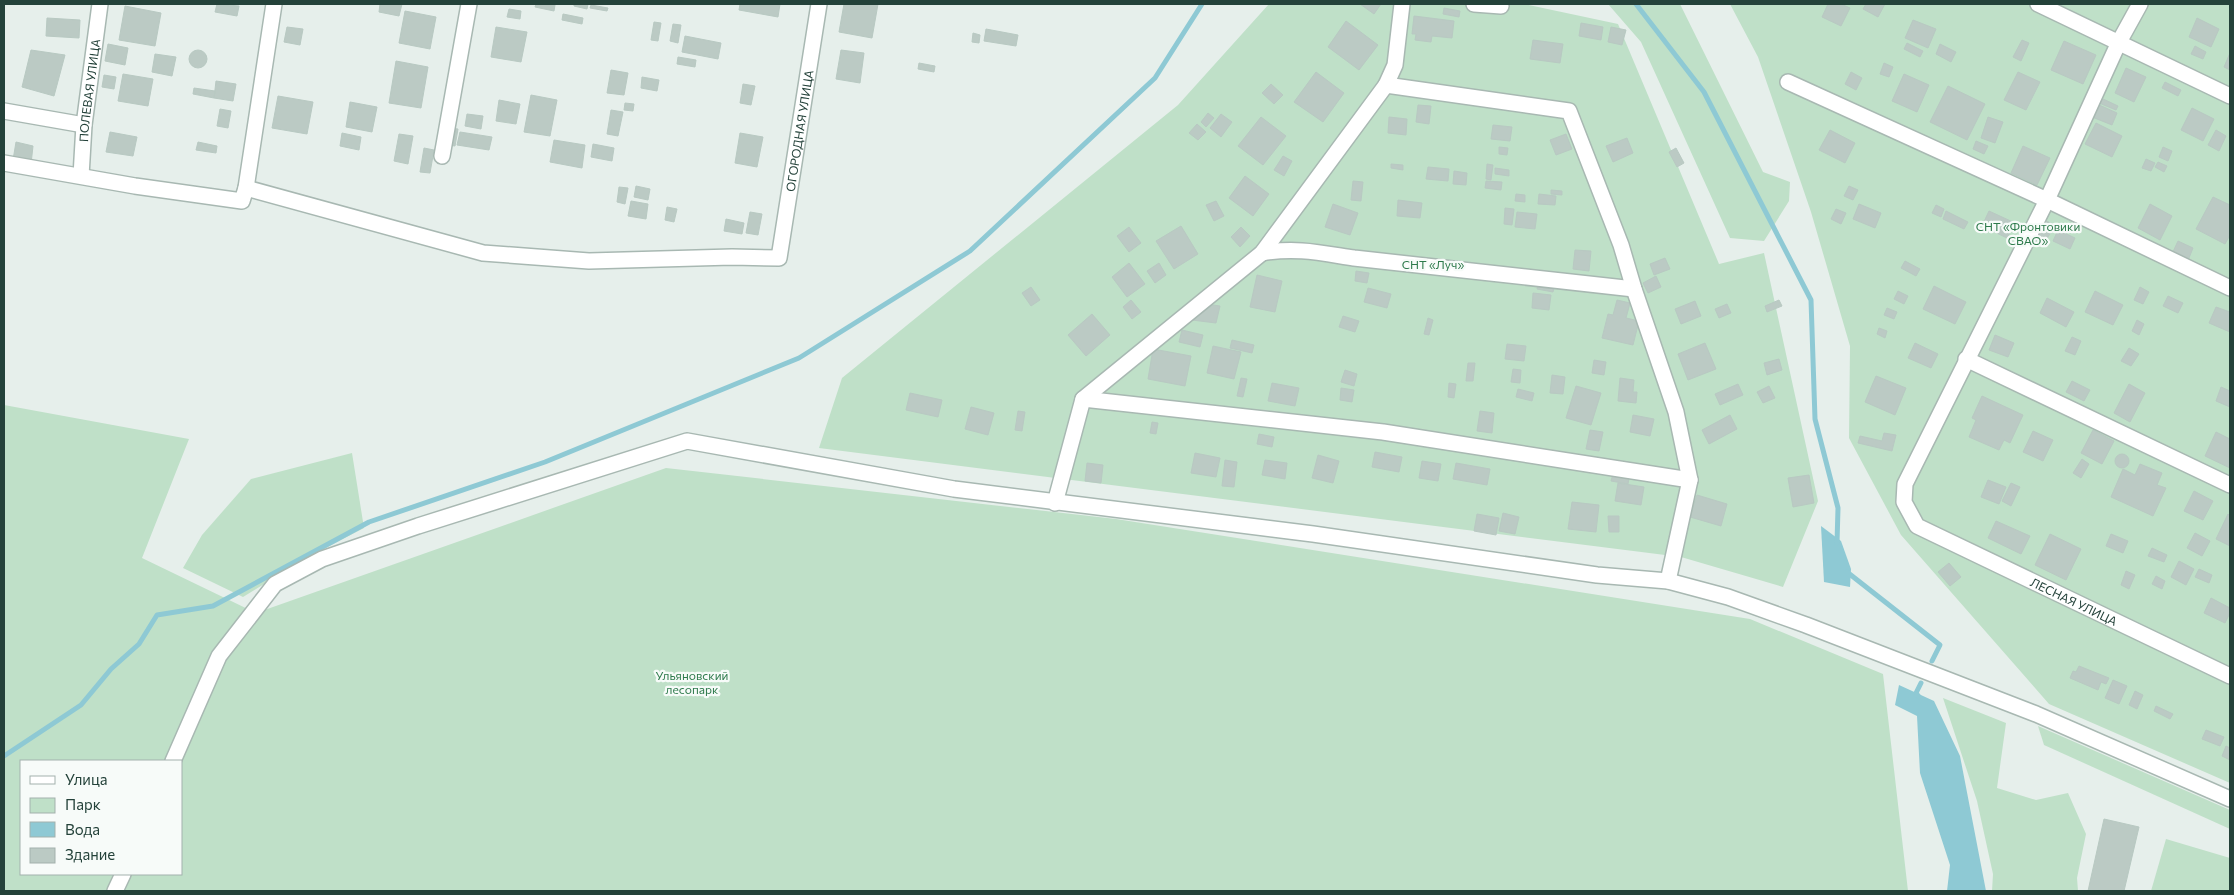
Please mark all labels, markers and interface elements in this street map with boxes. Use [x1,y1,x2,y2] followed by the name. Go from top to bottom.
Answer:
[76,38,102,142] street label: ПОЛЕВАЯ УЛИЦА
[783,69,816,192] street label: ОГОРОДНАЯ УЛИЦА
[1976,219,2080,247] park label: СНТ «Фронтовики СВАО»
[1402,257,1464,271] park label: СНТ «Луч»
[2028,574,2120,628] street label: ЛЕСНАЯ УЛИЦА
[656,668,728,696] park label: Ульяновский лесопарк
[20,760,182,875] legend
[65,770,107,788] text: Улица
[65,795,101,813] text: Парк
[65,820,100,838] text: Вода
[65,845,115,863] text: Здание

